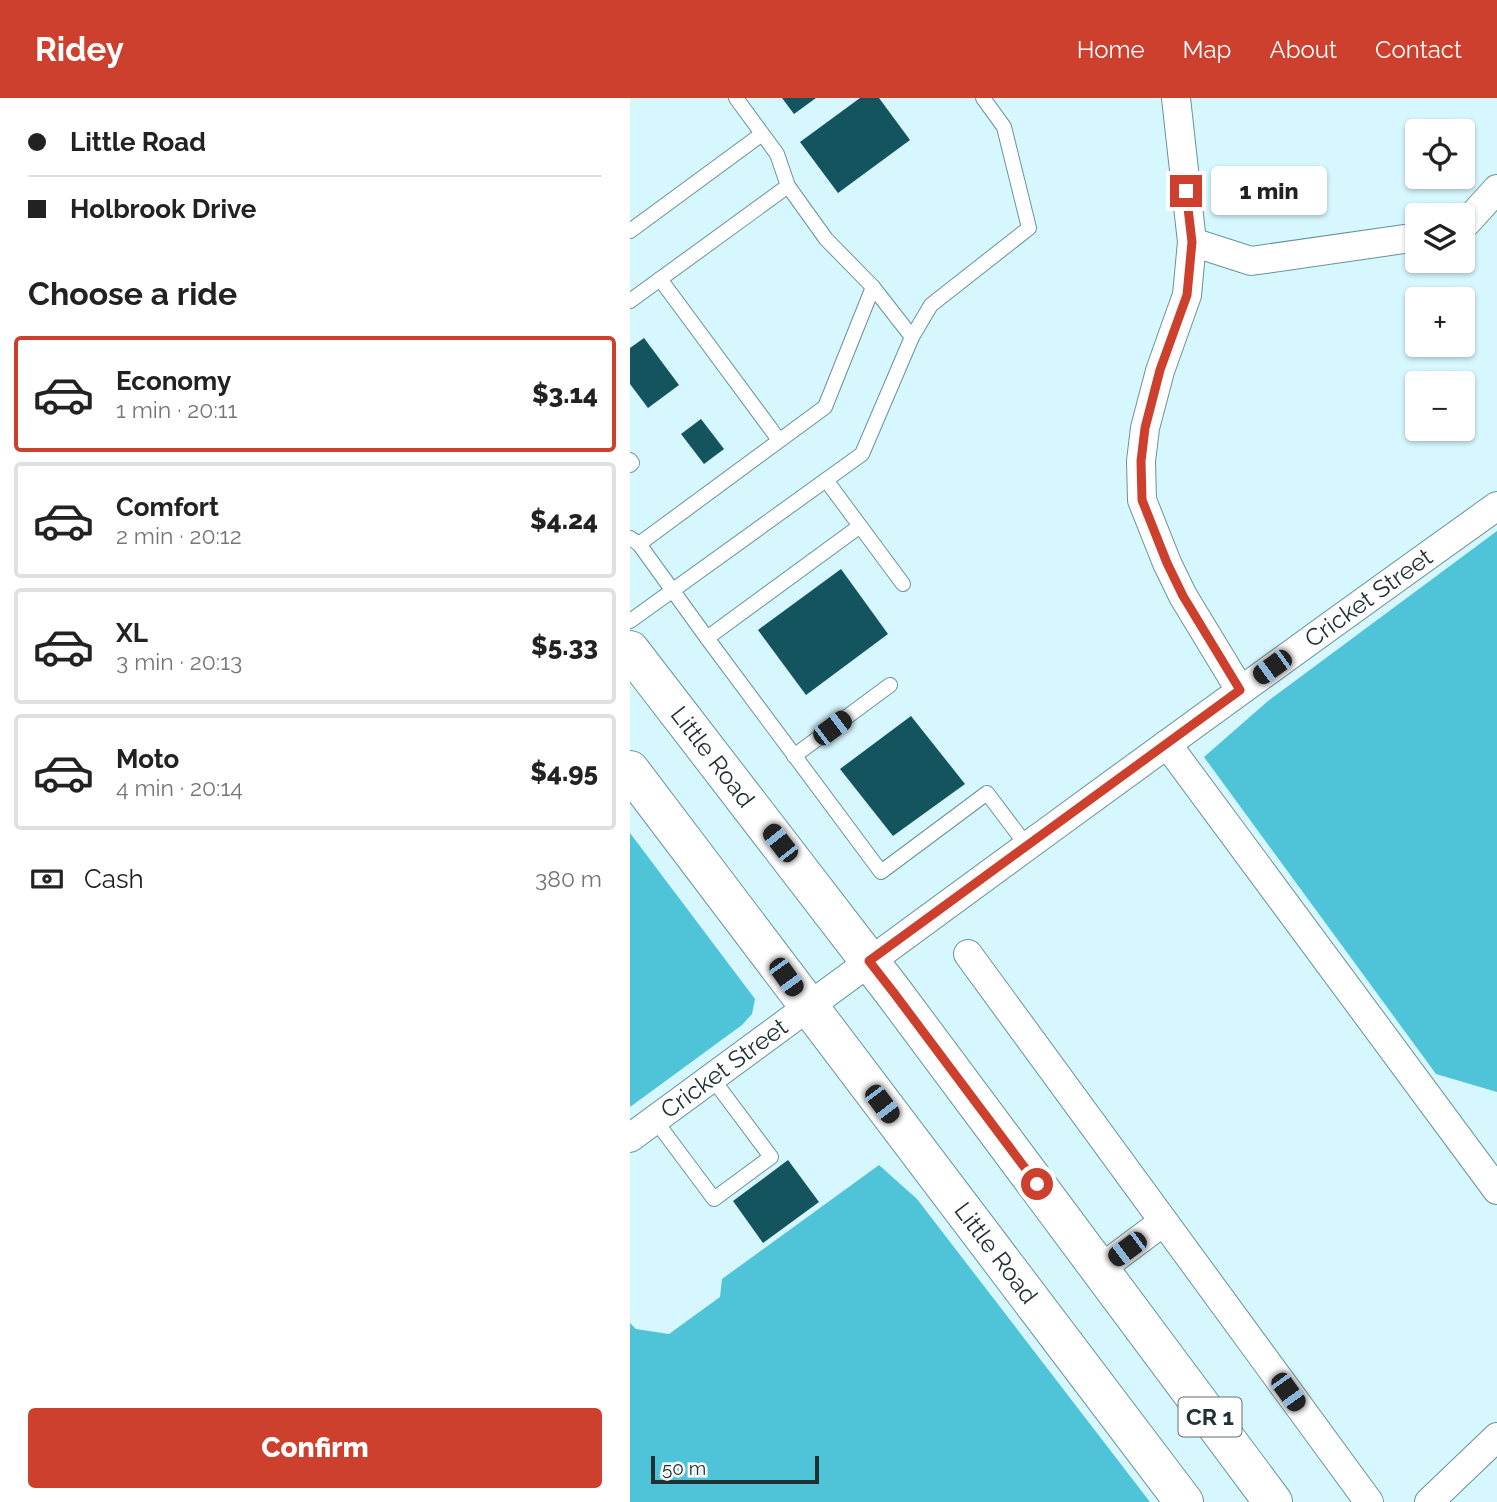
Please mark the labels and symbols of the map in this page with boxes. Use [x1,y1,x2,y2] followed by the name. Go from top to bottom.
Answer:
[1210,166,1326,216] callout: 1 min
[1170,175,1202,207] route end
[1299,542,1438,653] street label: Cricket Street
[1249,646,1296,688] car
[665,700,761,813] street label: Little Road
[809,707,856,749] car
[759,820,802,866] car
[766,954,807,1000] car
[655,1012,793,1124] street label: Cricket Street
[861,1081,904,1127] car
[1021,1168,1053,1200] route start
[948,1196,1044,1309] street label: Little Road
[1104,1228,1151,1270] car
[1268,1369,1309,1415] car
[1178,1398,1242,1436] road number: CR 1
[651,1453,819,1485] scale bar

